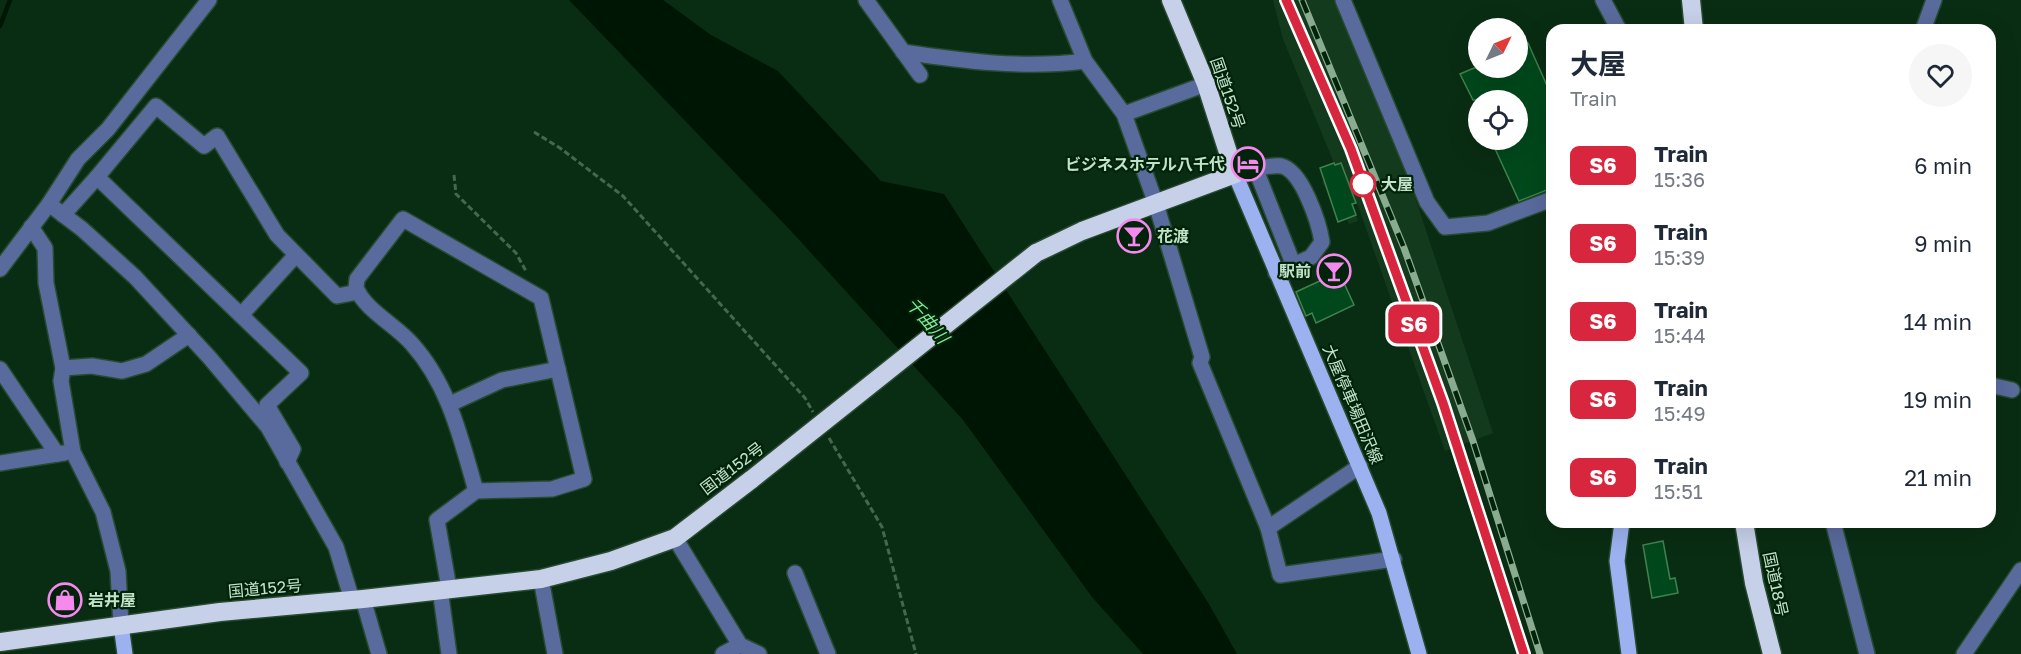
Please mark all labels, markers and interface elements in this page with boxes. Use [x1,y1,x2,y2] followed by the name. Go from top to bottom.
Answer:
[1468,18,1528,78] north arrow
[1468,18,1528,150] map controls
[1909,44,1972,107] button: heart
[1570,47,1626,80] text: 大屋
[1206,55,1250,131] street label: 国道152号
[1570,86,1617,110] text: Train
[1468,90,1528,150] button: locate
[1654,140,1708,167] text: Train
[1230,146,1266,182] hotel icon: ビジネスホテル八千代
[1589,152,1617,178] text: S6
[1914,152,1972,179] text: 6 min
[1065,154,1225,174] place label: ビジネスホテル八千代
[1654,167,1705,191] text: 15:36
[1350,171,1376,197] marker: 大屋
[1381,174,1413,194] place label: 大屋
[1116,218,1152,254] bar icon: 花渡
[1654,218,1708,245] text: Train
[1157,226,1189,246] place label: 花渡
[1589,230,1617,256] text: S6
[1914,230,1972,257] text: 9 min
[1654,245,1705,269] text: 15:39
[1316,253,1352,289] bar icon: 駅前
[1279,261,1311,281] place label: 駅前
[902,292,955,349] water label: 千曲川
[1654,296,1708,323] text: Train
[1387,304,1441,344] line badge: S6
[1589,308,1617,334] text: S6
[1904,308,1972,335] text: 14 min
[1400,311,1428,337] text: S6
[1654,323,1706,347] text: 15:44
[1319,341,1387,467] street label: 大屋停車場田沢線
[1654,374,1708,401] text: Train
[1589,386,1617,412] text: S6
[1904,386,1972,413] text: 19 min
[1654,401,1706,425] text: 15:49
[696,438,768,498] street label: 国道152号
[1654,452,1708,479] text: Train
[1589,464,1617,490] text: S6
[1904,464,1972,491] text: 21 min
[1654,479,1703,503] text: 15:51
[1759,550,1793,618] street label: 国道18号
[227,575,303,601] street label: 国道152号
[47,582,83,618] shop icon: 岩井屋
[88,590,136,610] place label: 岩井屋

